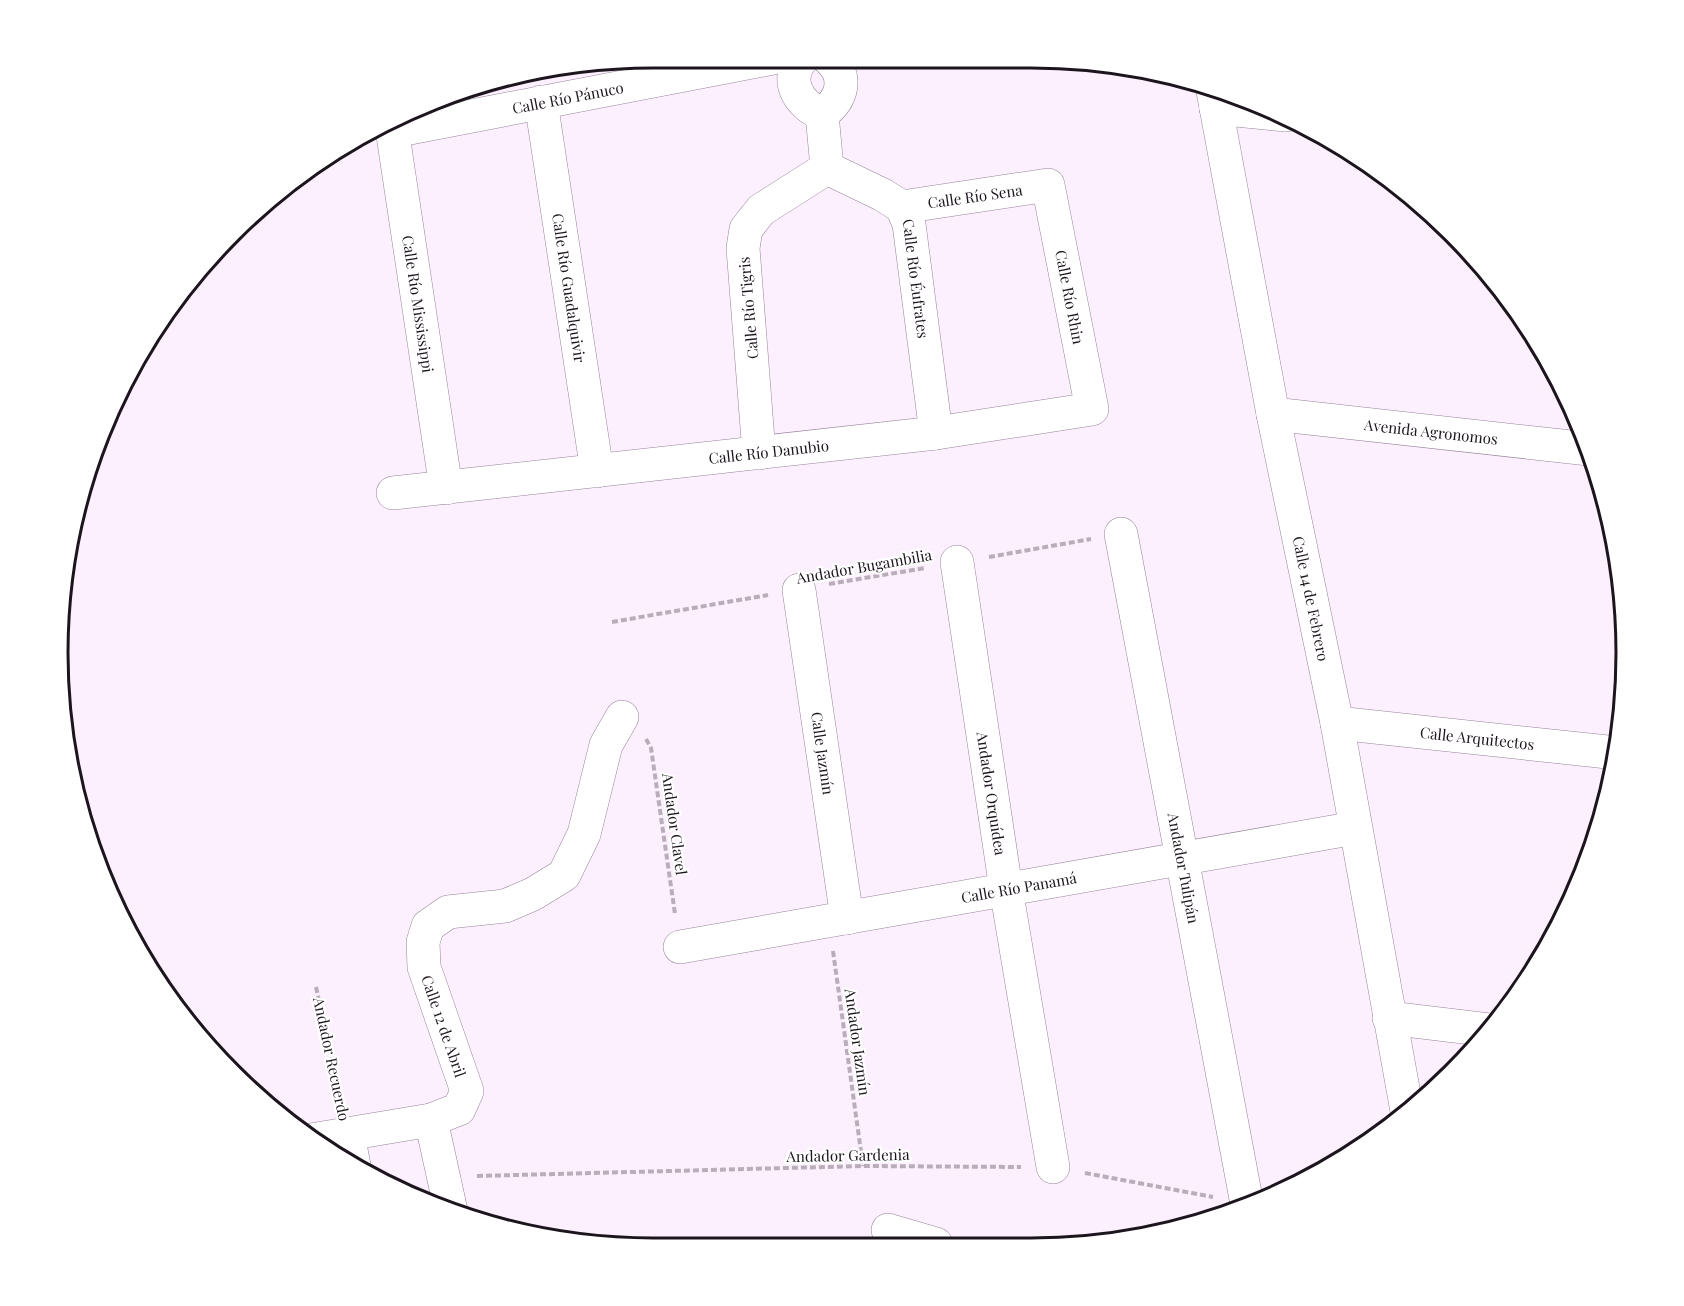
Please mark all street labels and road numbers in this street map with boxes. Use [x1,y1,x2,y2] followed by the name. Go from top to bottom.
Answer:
[510,77,625,118] street label: Calle Río Pánuco
[926,179,1024,213] street label: Calle Río Sena
[548,212,590,364] street label: Calle Río Guadalquivir
[898,215,934,339] street label: Calle Río Éufrates
[398,234,439,375] street label: Calle Río Mississippi
[1051,248,1089,346] street label: Calle Río Rhin
[734,256,762,360] street label: Calle Río Tigris
[1362,414,1499,449] street label: Avenida Agronomos
[708,435,830,468] street label: Calle Río Danubio
[1289,534,1334,663] street label: Calle 14 de Febrero
[794,544,934,588] street label: Andador Bugambilia
[807,711,839,796] street label: Calle Jazmín
[1419,722,1535,754] street label: Calle Arquitectos
[972,729,1011,857] street label: Andador Orquídea
[658,771,692,876] street label: Andador Clavel
[1163,810,1204,925] street label: Andador Tulipán
[959,867,1079,907] street label: Calle Río Panamá
[417,972,471,1080] street label: Calle 12 de Abril
[840,986,875,1097] street label: Andador Jazmín
[309,994,355,1123] street label: Andador Recuerdo
[785,1144,910,1166] street label: Andador Gardenia

